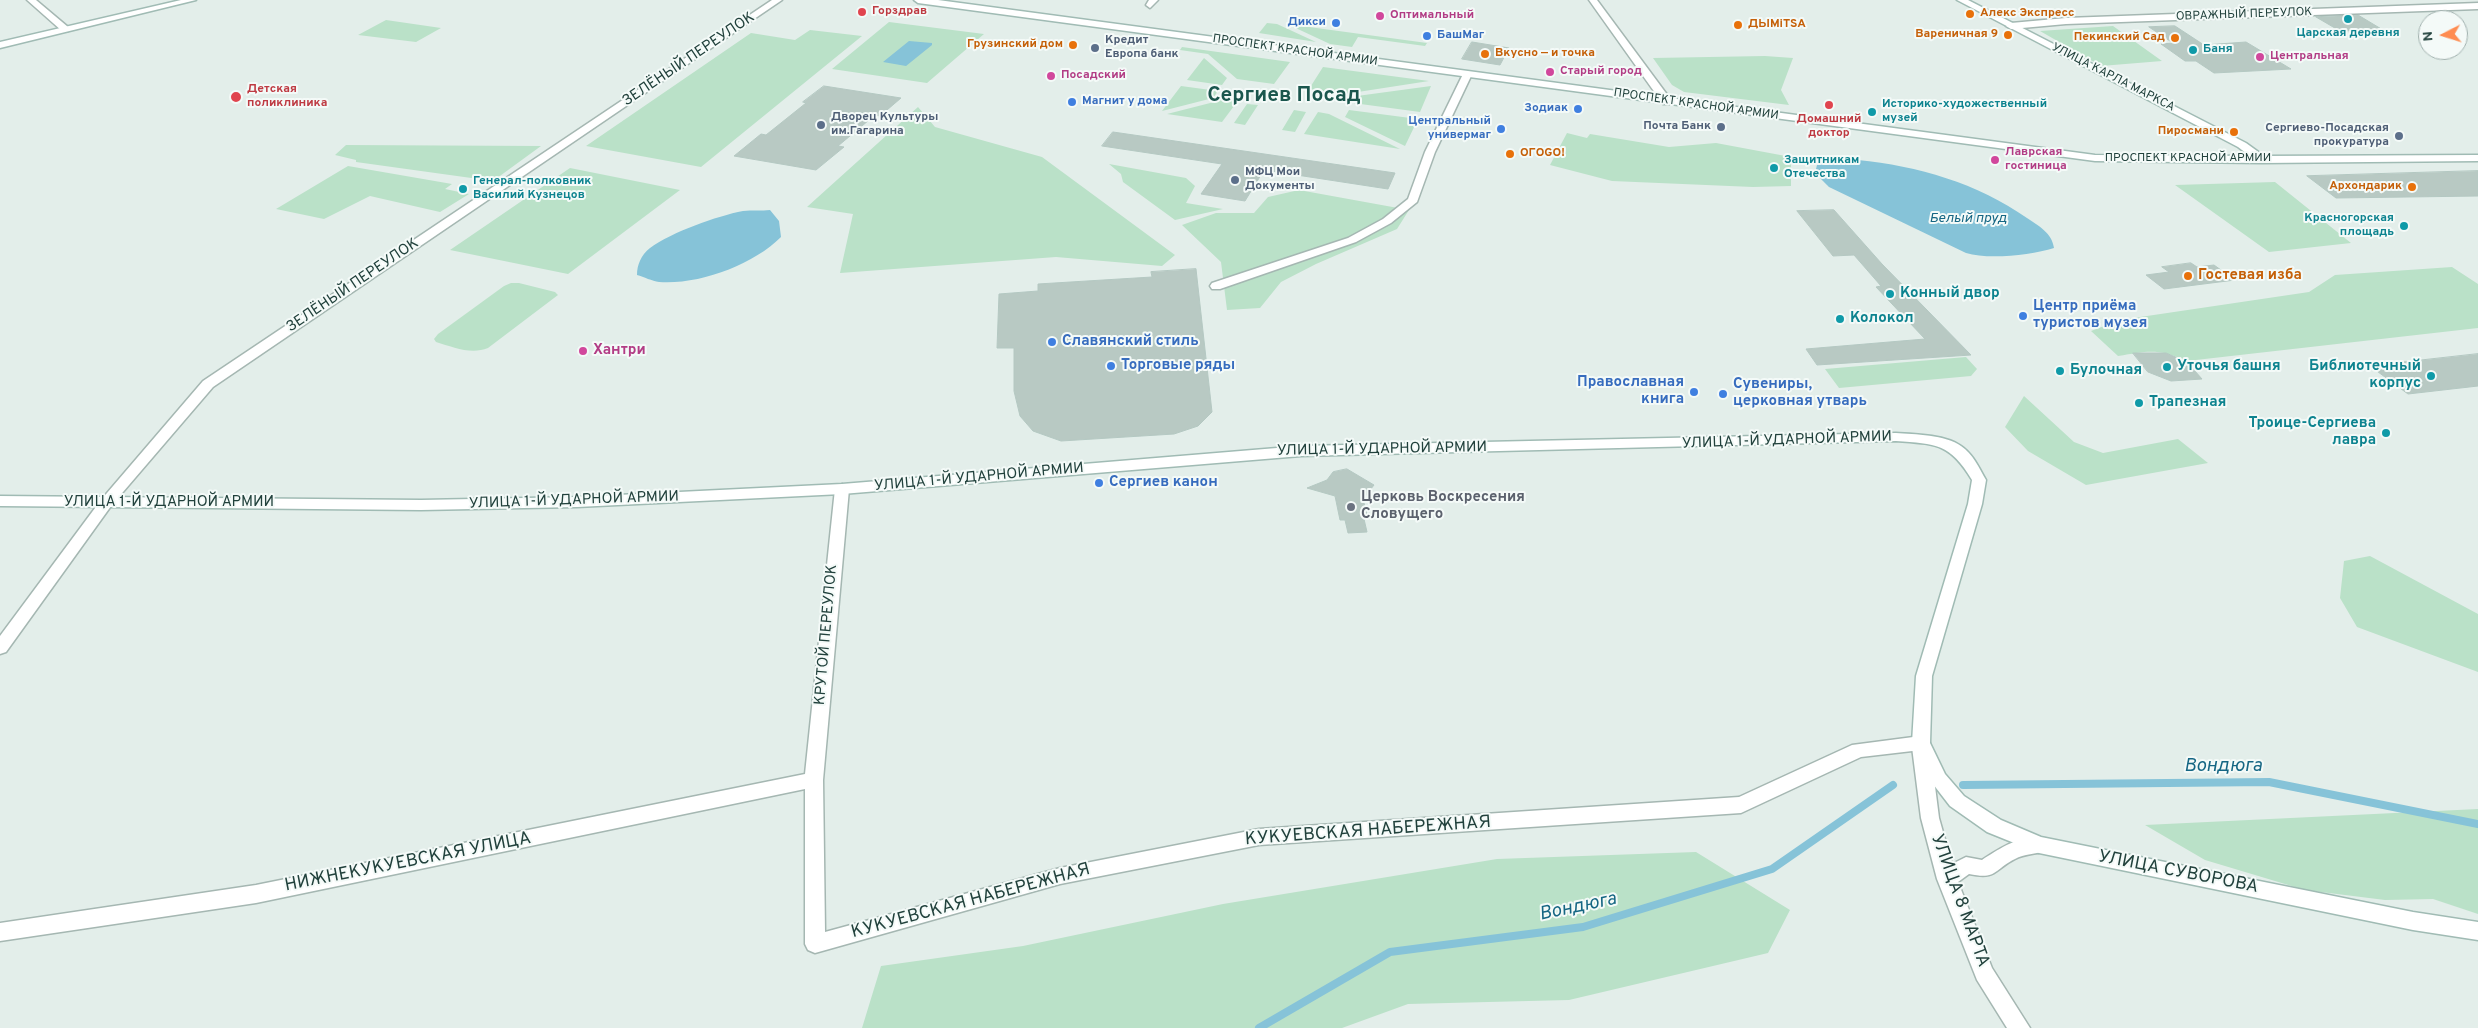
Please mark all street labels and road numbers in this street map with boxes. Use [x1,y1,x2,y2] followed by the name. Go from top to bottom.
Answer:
[2176,5,2312,25] street label: ОВРАЖНЫЙ ПЕРЕУЛОК
[619,9,759,111] street label: ЗЕЛЁНЫЙ ПЕРЕУЛОК
[1212,32,1378,70] street label: ПРОСПЕКТ КРАСНОЙ АРМИИ
[2049,41,2177,115] street label: УЛИЦА КАРЛА МАРКСА
[1613,86,1779,124] street label: ПРОСПЕКТ КРАСНОЙ АРМИИ
[2105,152,2271,166] street label: ПРОСПЕКТ КРАСНОЙ АРМИИ
[283,235,423,337] street label: ЗЕЛЁНЫЙ ПЕРЕУЛОК
[1682,428,1892,454] street label: УЛИЦА 1-Й УДАРНОЙ АРМИИ
[1277,439,1487,461] street label: УЛИЦА 1-Й УДАРНОЙ АРМИИ
[873,460,1085,496] street label: УЛИЦА 1-Й УДАРНОЙ АРМИИ
[469,488,679,514] street label: УЛИЦА 1-Й УДАРНОЙ АРМИИ
[64,494,274,512] street label: УЛИЦА 1-Й УДАРНОЙ АРМИИ
[812,564,842,706] street label: КРУТОЙ ПЕРЕУЛОК
[1244,813,1492,851] street label: КУКУЕВСКАЯ НАБЕРЕЖНАЯ
[283,828,533,898] street label: НИЖНЕКУКУЕВСКАЯ УЛИЦА
[1925,832,1993,970] street label: УЛИЦА 8 МАРТА
[2096,847,2260,899] street label: УЛИЦА СУВОРОВА
[849,860,1093,944] street label: КУКУЕВСКАЯ НАБЕРЕЖНАЯ

